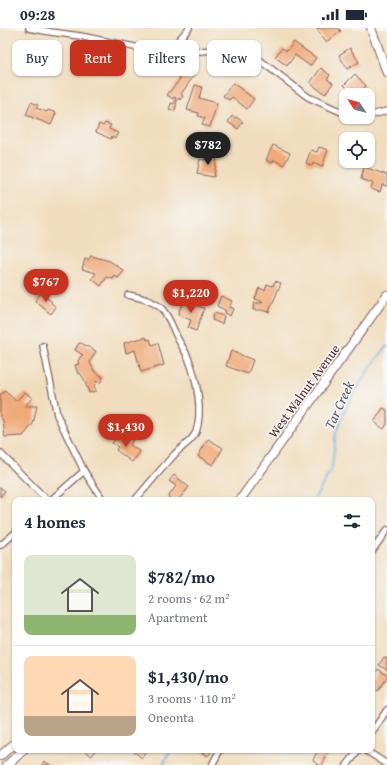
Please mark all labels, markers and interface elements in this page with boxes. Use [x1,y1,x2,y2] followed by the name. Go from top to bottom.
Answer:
[20,4,55,25] text: 09:28
[12,40,62,76] chip: Buy
[70,40,126,76] chip: Rent
[134,40,199,76] chip: Filters
[207,40,261,76] chip: New
[339,88,375,124] north arrow
[339,88,375,168] map controls
[184,132,232,166] pin: $782
[339,132,375,168] button: locate
[195,135,221,154] text: $782
[22,269,70,303] pin: $767
[33,272,59,291] text: $767
[158,280,224,314] pin: $1,220
[172,283,210,302] text: $1,220
[264,340,344,442] street label: West Walnut Avenue
[319,377,359,432] water label: Tar Creek
[93,414,159,448] pin: $1,430
[107,417,145,436] text: $1,430
[24,509,86,534] text: 4 homes
[341,510,363,532] icon: filters
[148,564,215,589] text: $782/mo
[56,571,104,619] icon: home
[148,589,230,608] text: 2 rooms · 62 m²
[148,608,208,627] text: Apartment
[148,664,229,689] text: $1,430/mo
[56,672,104,720] icon: home
[148,689,236,708] text: 3 rooms · 110 m²
[148,708,194,727] text: Oneonta

